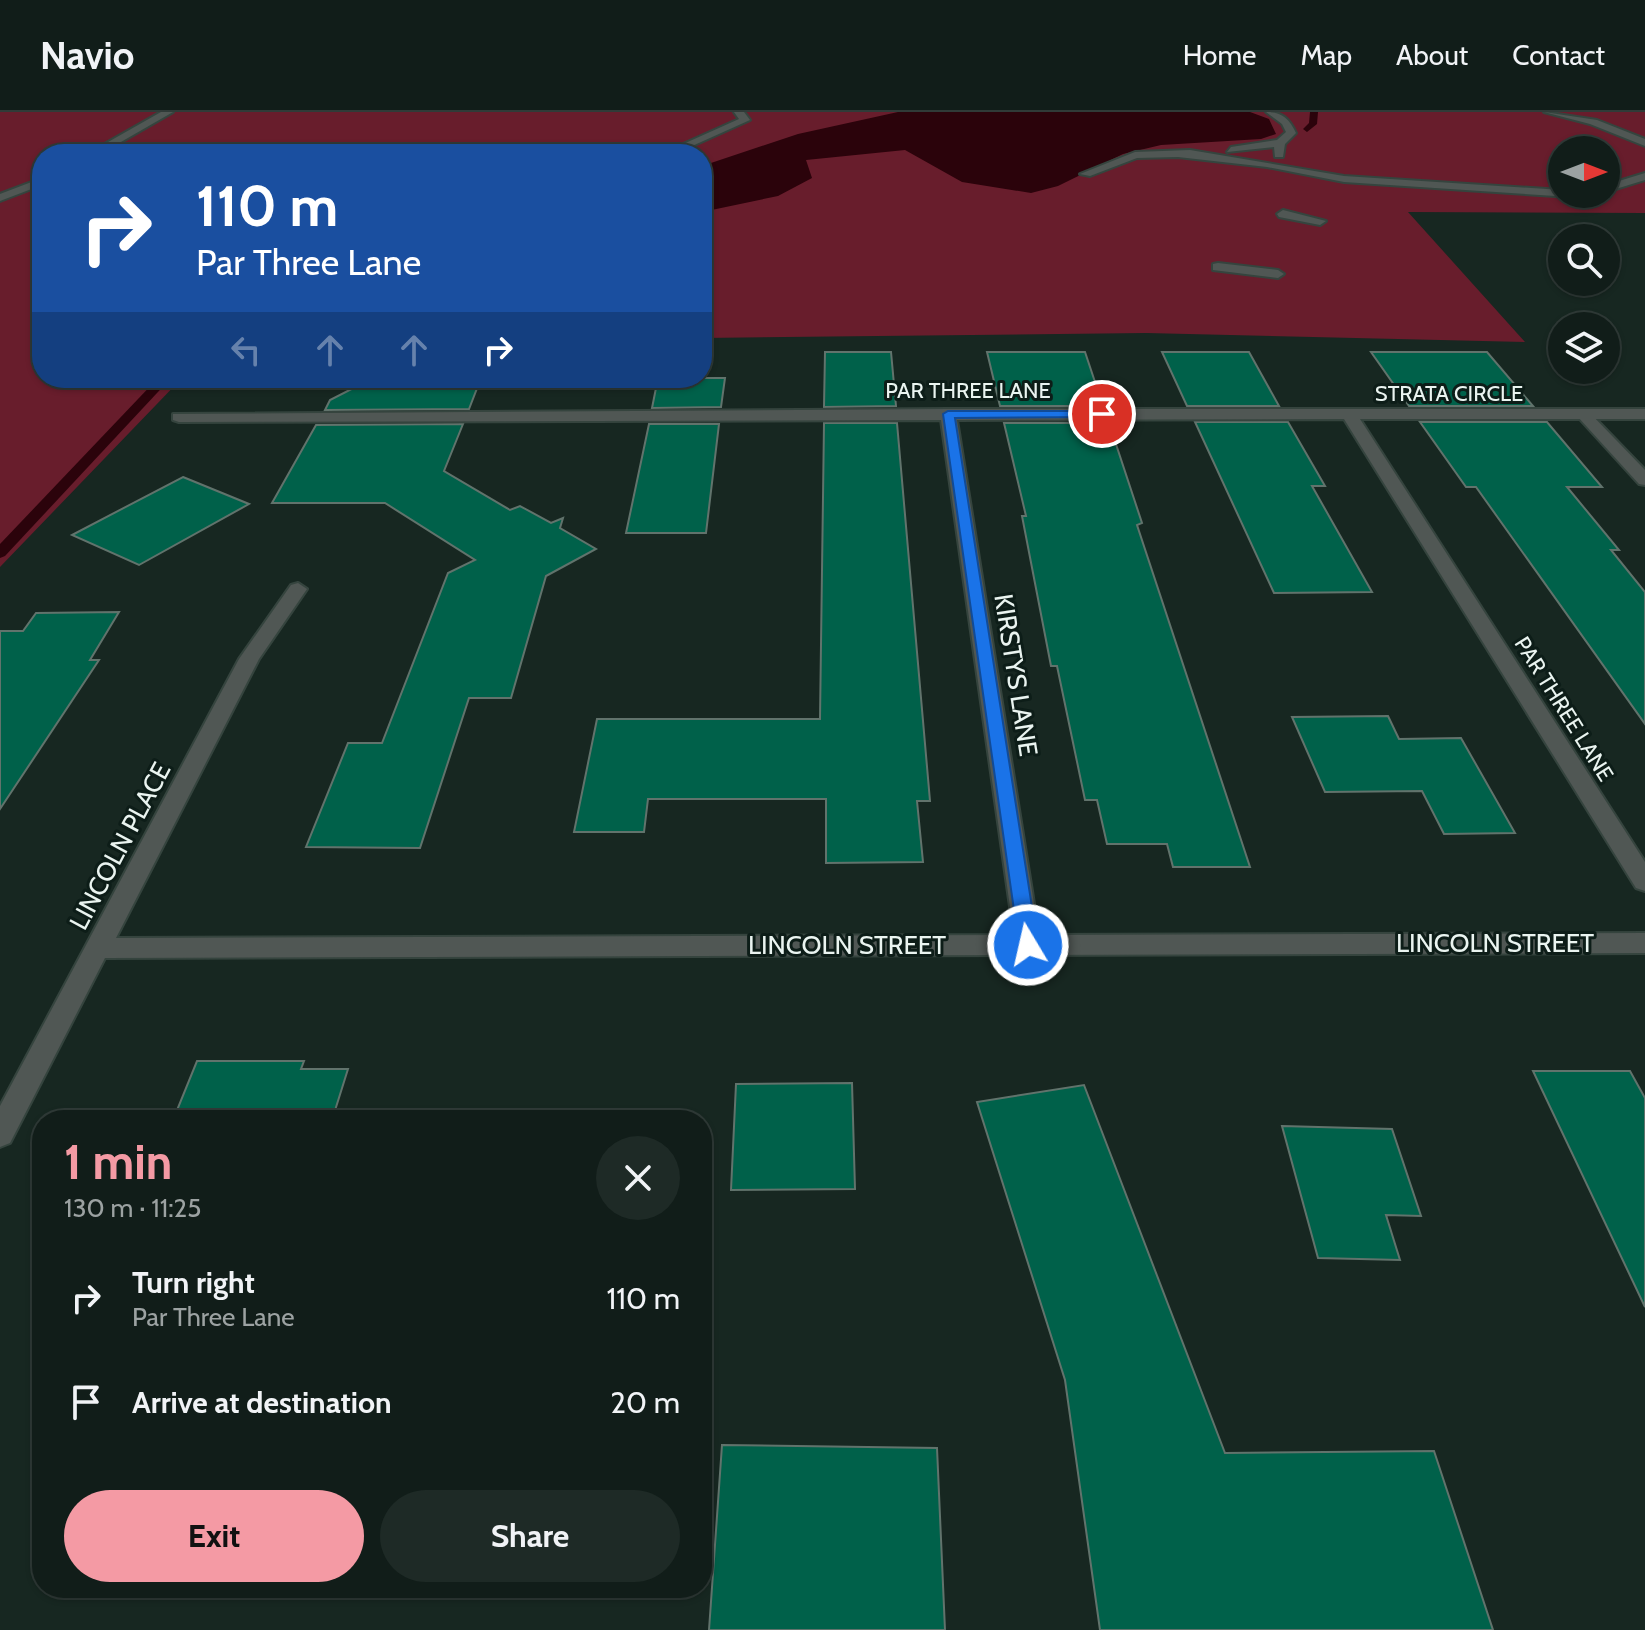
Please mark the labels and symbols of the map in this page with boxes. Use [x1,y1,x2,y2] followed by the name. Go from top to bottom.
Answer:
[1548,136,1620,208] north arrow
[885,377,1051,404] street label: PAR THREE LANE
[1068,380,1136,448] pin
[1375,380,1523,407] street label: STRATA CIRCLE
[987,592,1045,758] street label: KIRSTYS LANE
[1509,632,1619,786] street label: PAR THREE LANE
[62,757,178,935] street label: LINCOLN PLACE
[986,903,1070,987] position arrow
[1396,927,1594,959] street label: LINCOLN STREET
[748,929,946,961] street label: LINCOLN STREET

